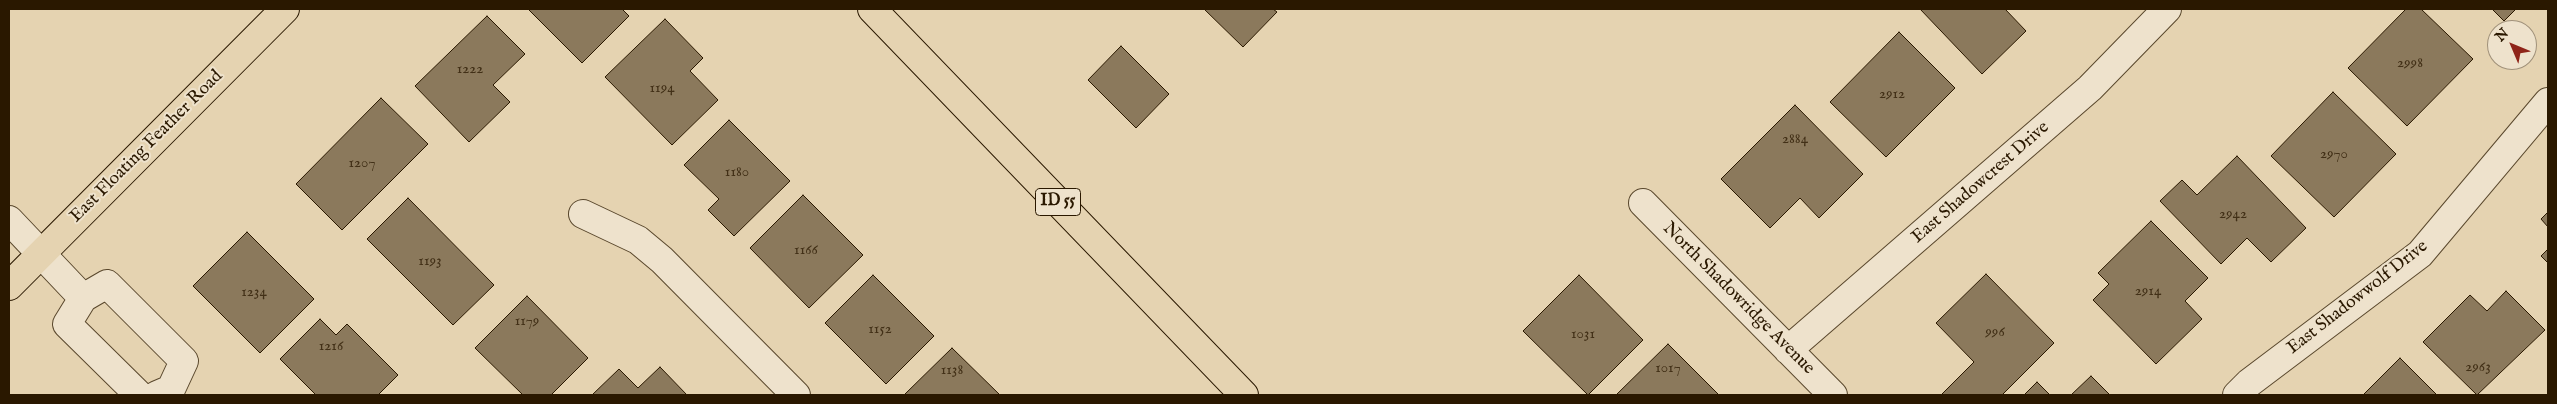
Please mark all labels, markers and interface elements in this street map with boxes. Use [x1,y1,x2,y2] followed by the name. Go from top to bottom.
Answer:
[2487,20,2537,70] north arrow
[2491,24,2513,46] text: N
[2397,55,2423,73] house number: 2998
[457,61,483,79] house number: 1222
[66,66,228,228] street label: East Floating Feather Road
[650,80,674,98] house number: 1194
[1879,86,1905,104] house number: 2912
[1908,117,2054,249] street label: East Shadowcrest Drive
[1782,131,1808,149] house number: 2884
[2320,146,2348,164] house number: 2970
[348,155,376,173] house number: 1207
[725,164,749,182] house number: 1180
[1036,188,1080,216] road number: ID 55
[2219,206,2247,224] house number: 2942
[1657,218,1819,380] street label: North Shadowridge Avenue
[2283,236,2433,360] street label: East Shadowwolf Drive
[794,242,818,260] house number: 1166
[418,253,442,271] house number: 1193
[2135,283,2161,301] house number: 2914
[241,284,267,302] house number: 1234
[515,313,539,331] house number: 1179
[868,321,892,339] house number: 1152
[1985,324,2005,342] house number: 996
[1571,326,1595,344] house number: 1031
[319,338,343,356] house number: 1216
[2465,359,2491,377] house number: 2963
[1655,360,1681,378] house number: 1017
[941,362,963,380] house number: 1138

